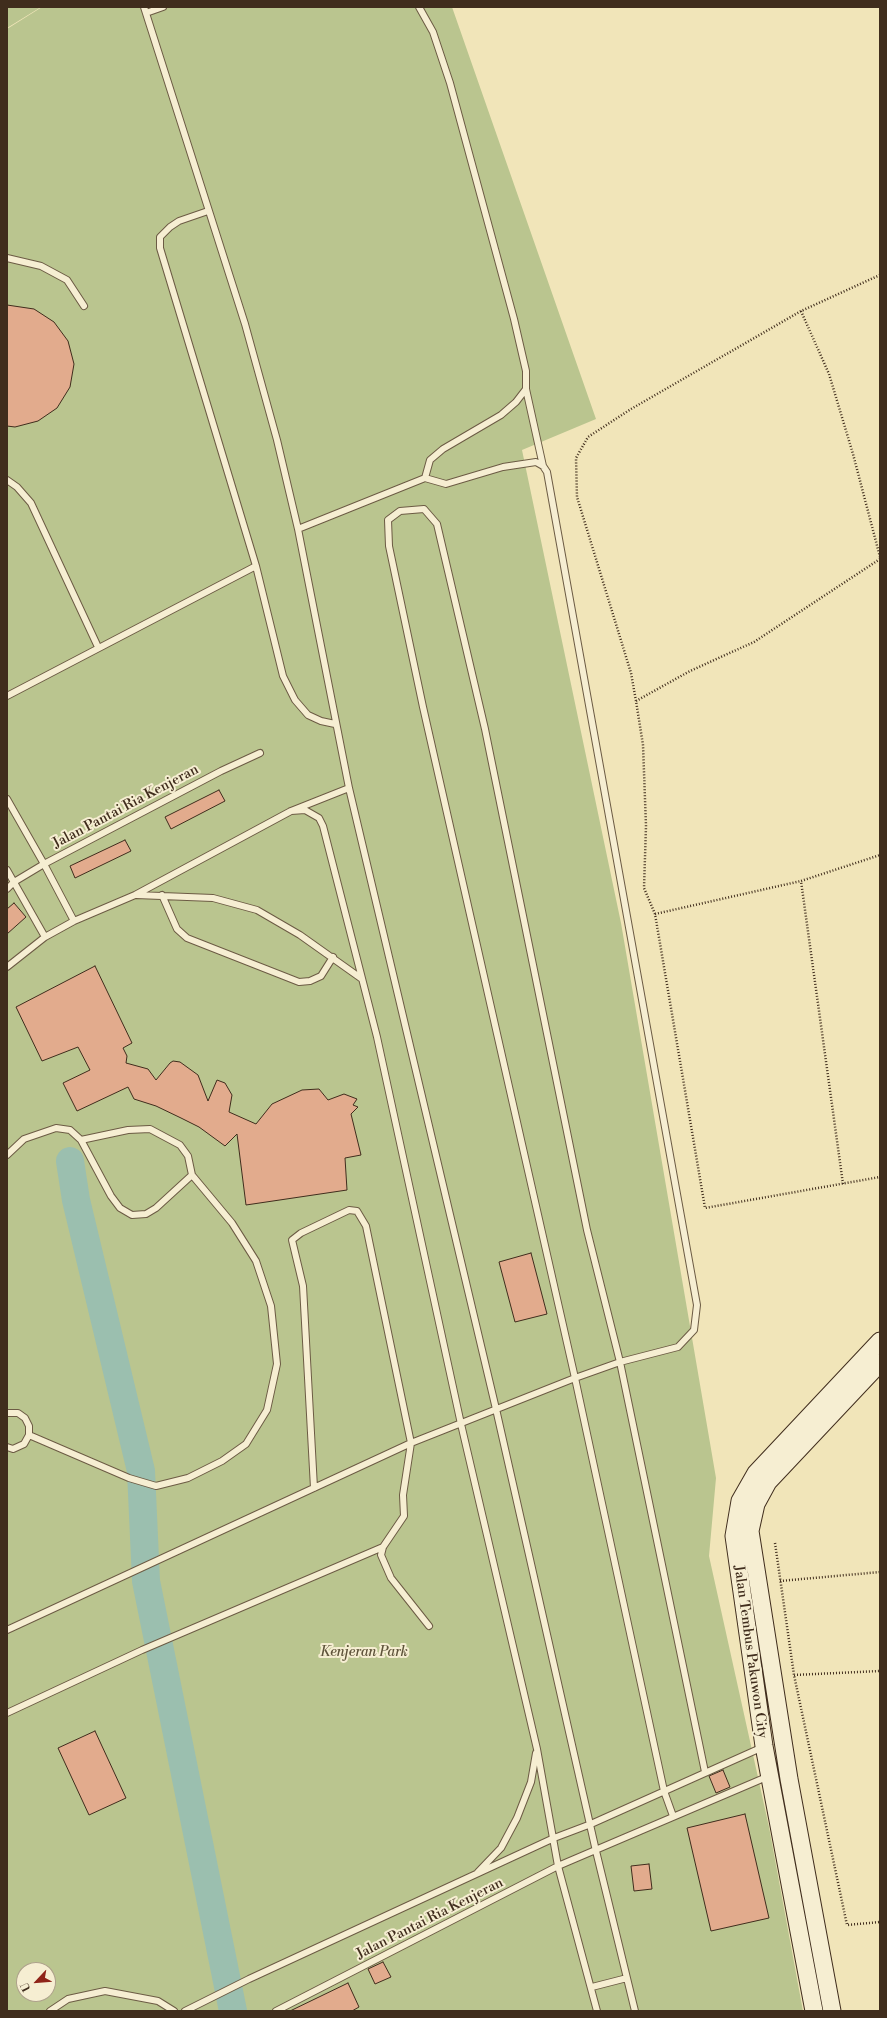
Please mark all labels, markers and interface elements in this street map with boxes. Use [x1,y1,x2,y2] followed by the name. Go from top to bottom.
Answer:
[50,761,202,853] street label: Jalan Pantai Ria Kenjeran
[730,1564,770,1740] street label: Jalan Tembus Pakuwon City
[320,1645,408,1661] park label: Kenjeran Park
[354,1875,506,1963] street label: Jalan Pantai Ria Kenjeran
[16,1962,56,2002] north arrow
[18,1980,34,1994] text: U

